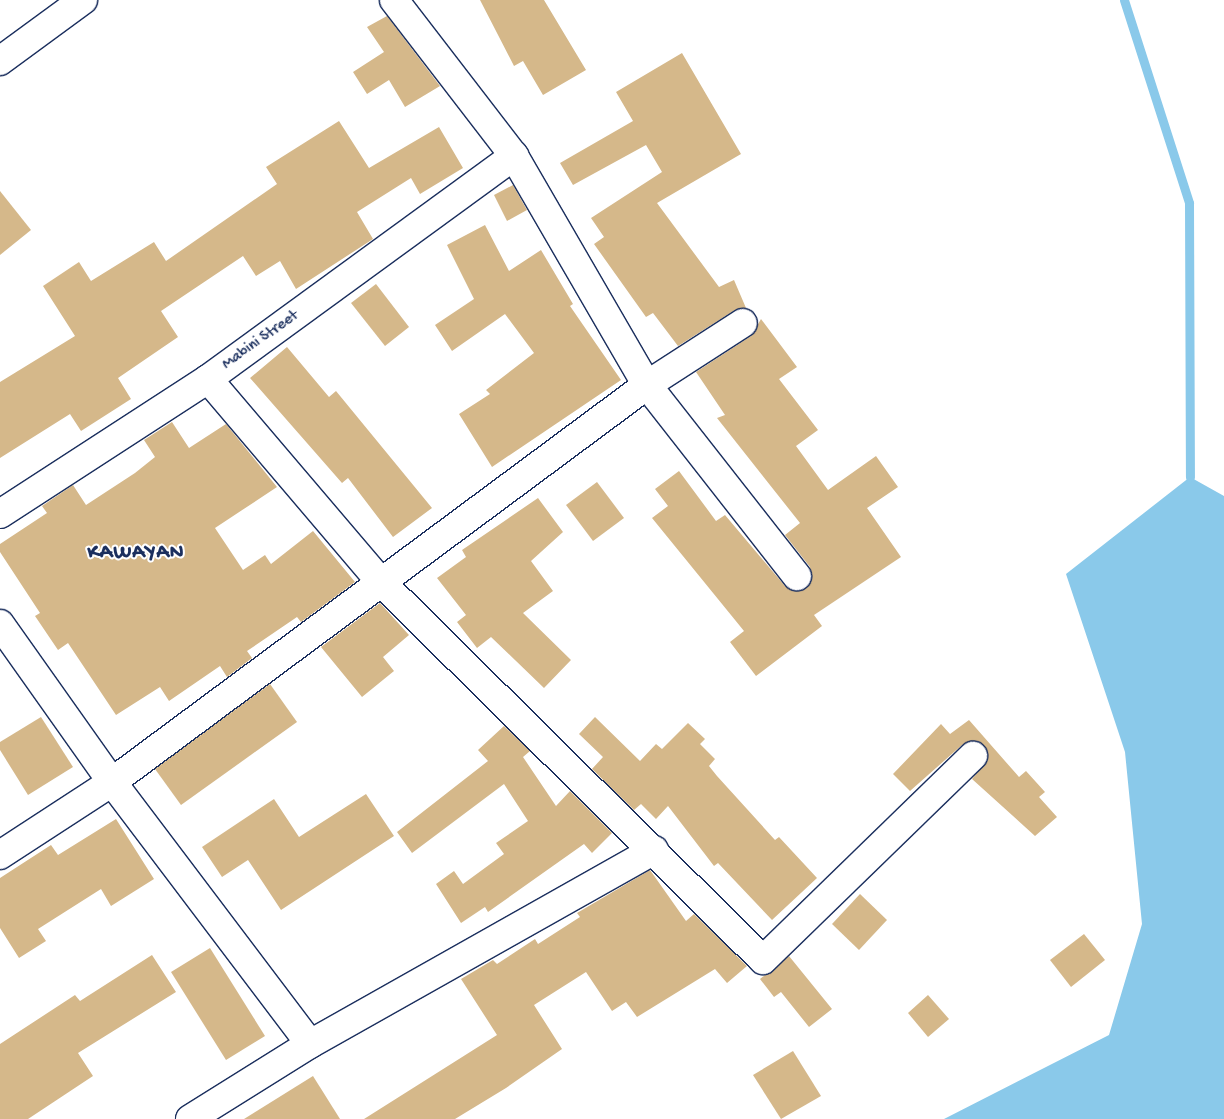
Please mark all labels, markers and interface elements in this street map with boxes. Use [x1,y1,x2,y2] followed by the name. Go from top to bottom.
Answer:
[219,307,303,375] street label: Mabini Street
[87,541,185,567] district label: KAWAYAN

